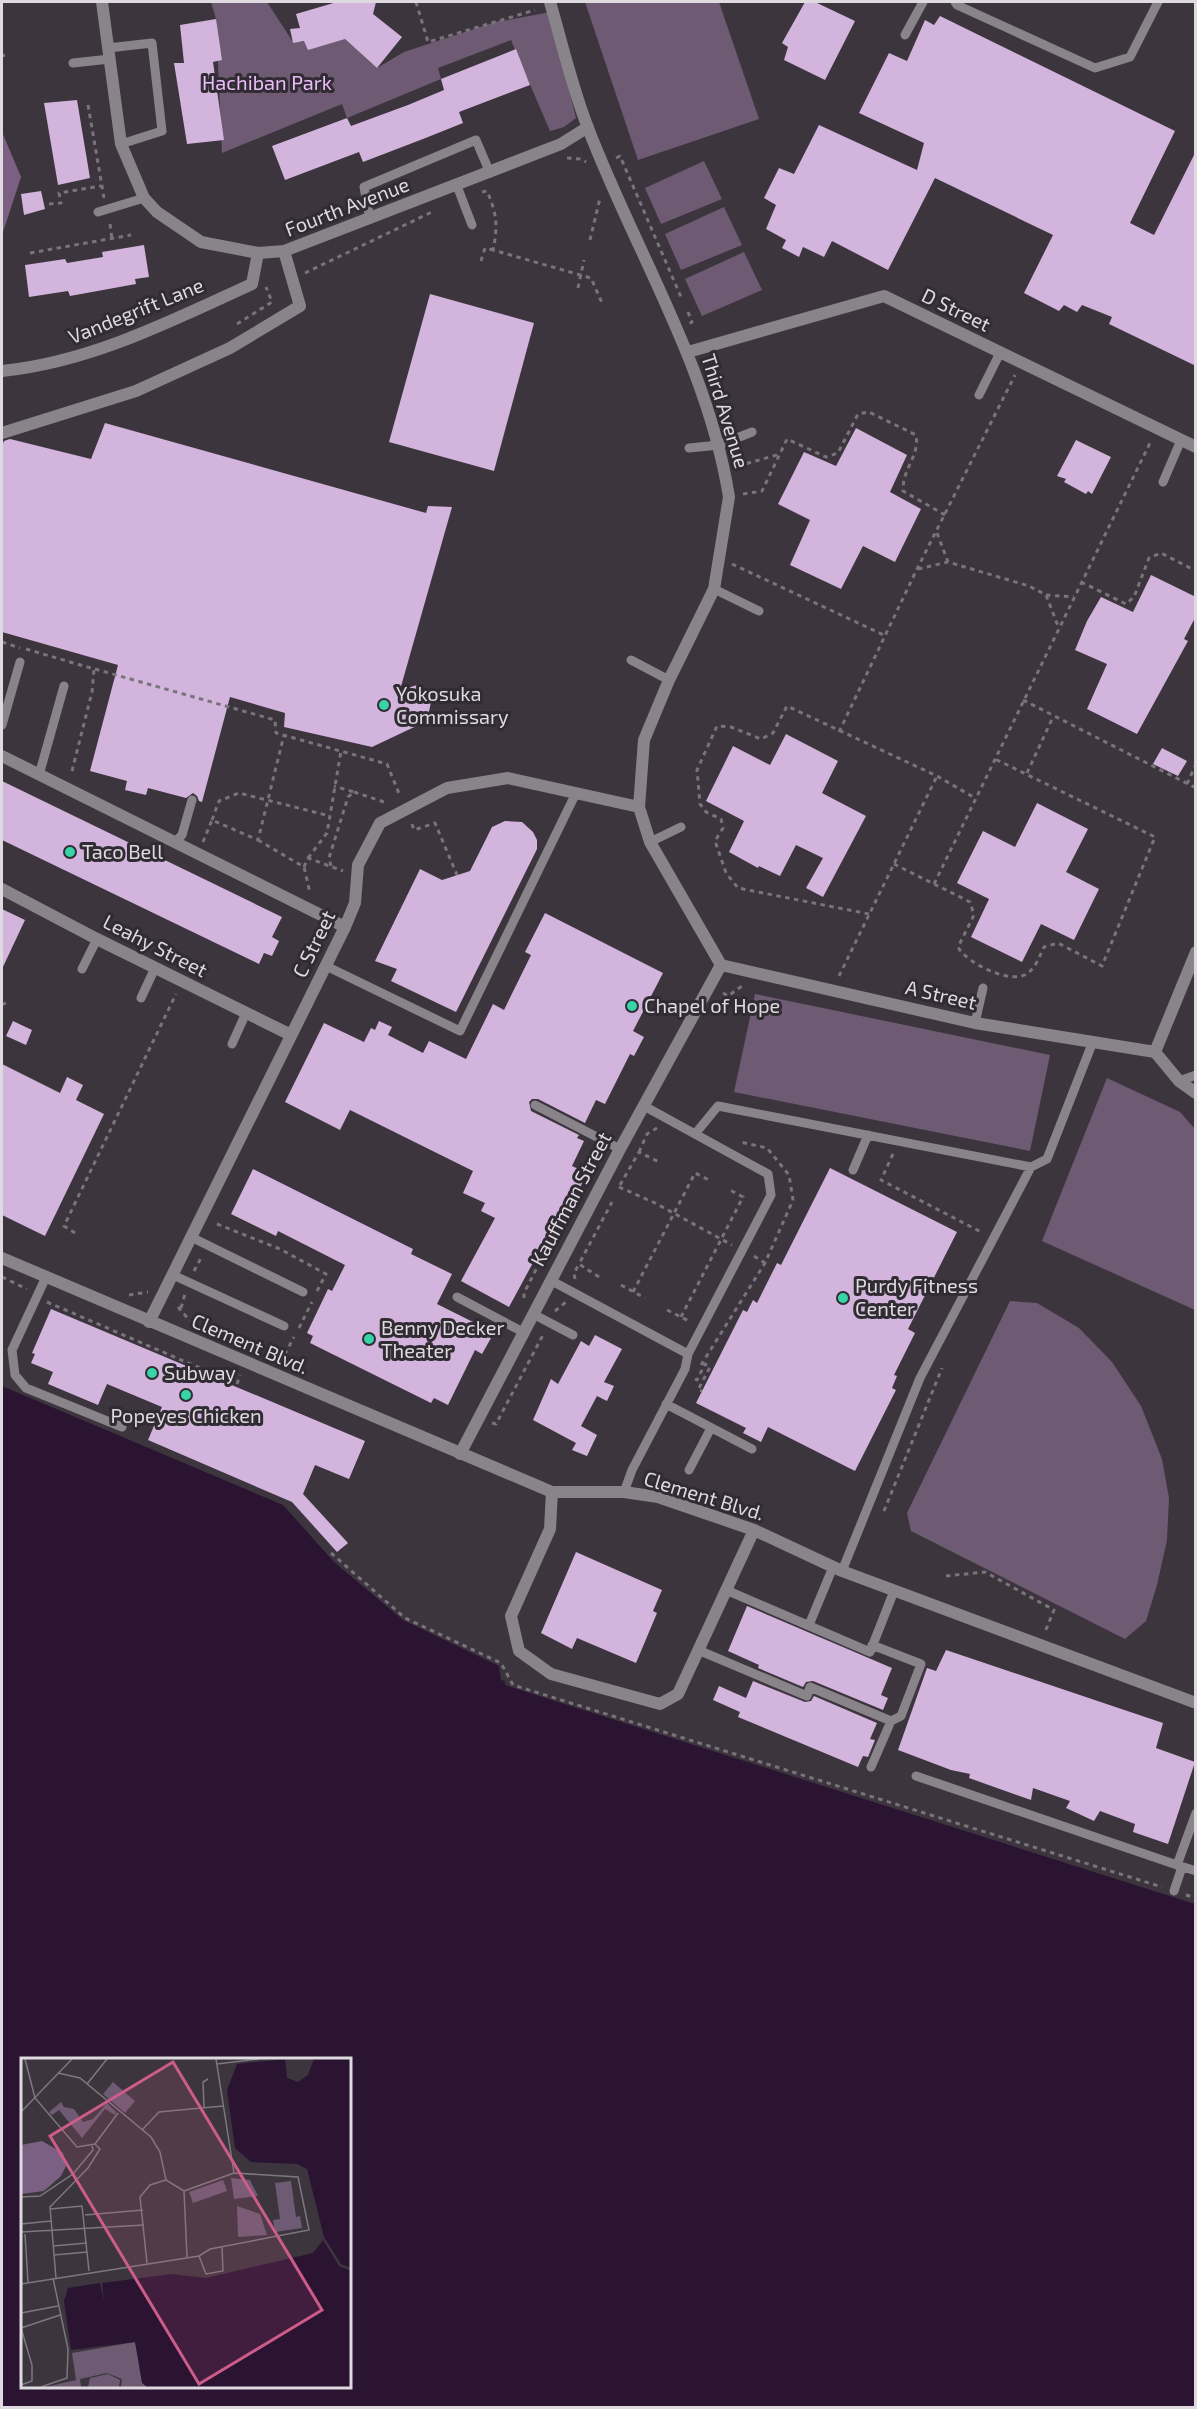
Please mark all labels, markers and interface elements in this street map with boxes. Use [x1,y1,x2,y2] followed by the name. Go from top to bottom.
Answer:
[202,70,332,94] park label: Hachiban Park
[281,171,412,241] street label: Fourth Avenue
[64,272,207,348] street label: Vandegrift Lane
[918,282,995,336] street label: D Street
[697,351,755,471] street label: Third Avenue
[396,681,509,728] place label: Yokosuka Commissary
[377,698,391,712] marker: Yokosuka Commissary
[82,839,163,863] place label: Taco Bell
[63,845,77,859] marker: Taco Bell
[287,906,340,981] street label: C Street
[99,909,212,982] street label: Leahy Street
[903,974,979,1014] street label: A Street
[644,993,780,1017] place label: Chapel of Hope
[625,999,639,1013] marker: Chapel of Hope
[525,1127,616,1270] street label: Kauffman Street
[855,1273,978,1320] place label: Purdy Fitness Center
[836,1291,850,1305] marker: Purdy Fitness Center
[188,1308,312,1378] street label: Clement Blvd.
[381,1315,504,1362] place label: Benny Decker Theater
[362,1332,376,1346] marker: Benny Decker Theater
[164,1360,236,1384] place label: Subway
[145,1366,159,1380] marker: Subway
[179,1388,193,1402] marker: Popeyes Chicken
[110,1403,262,1427] place label: Popeyes Chicken
[641,1465,767,1525] street label: Clement Blvd.
[21,2058,351,2388] inset map

